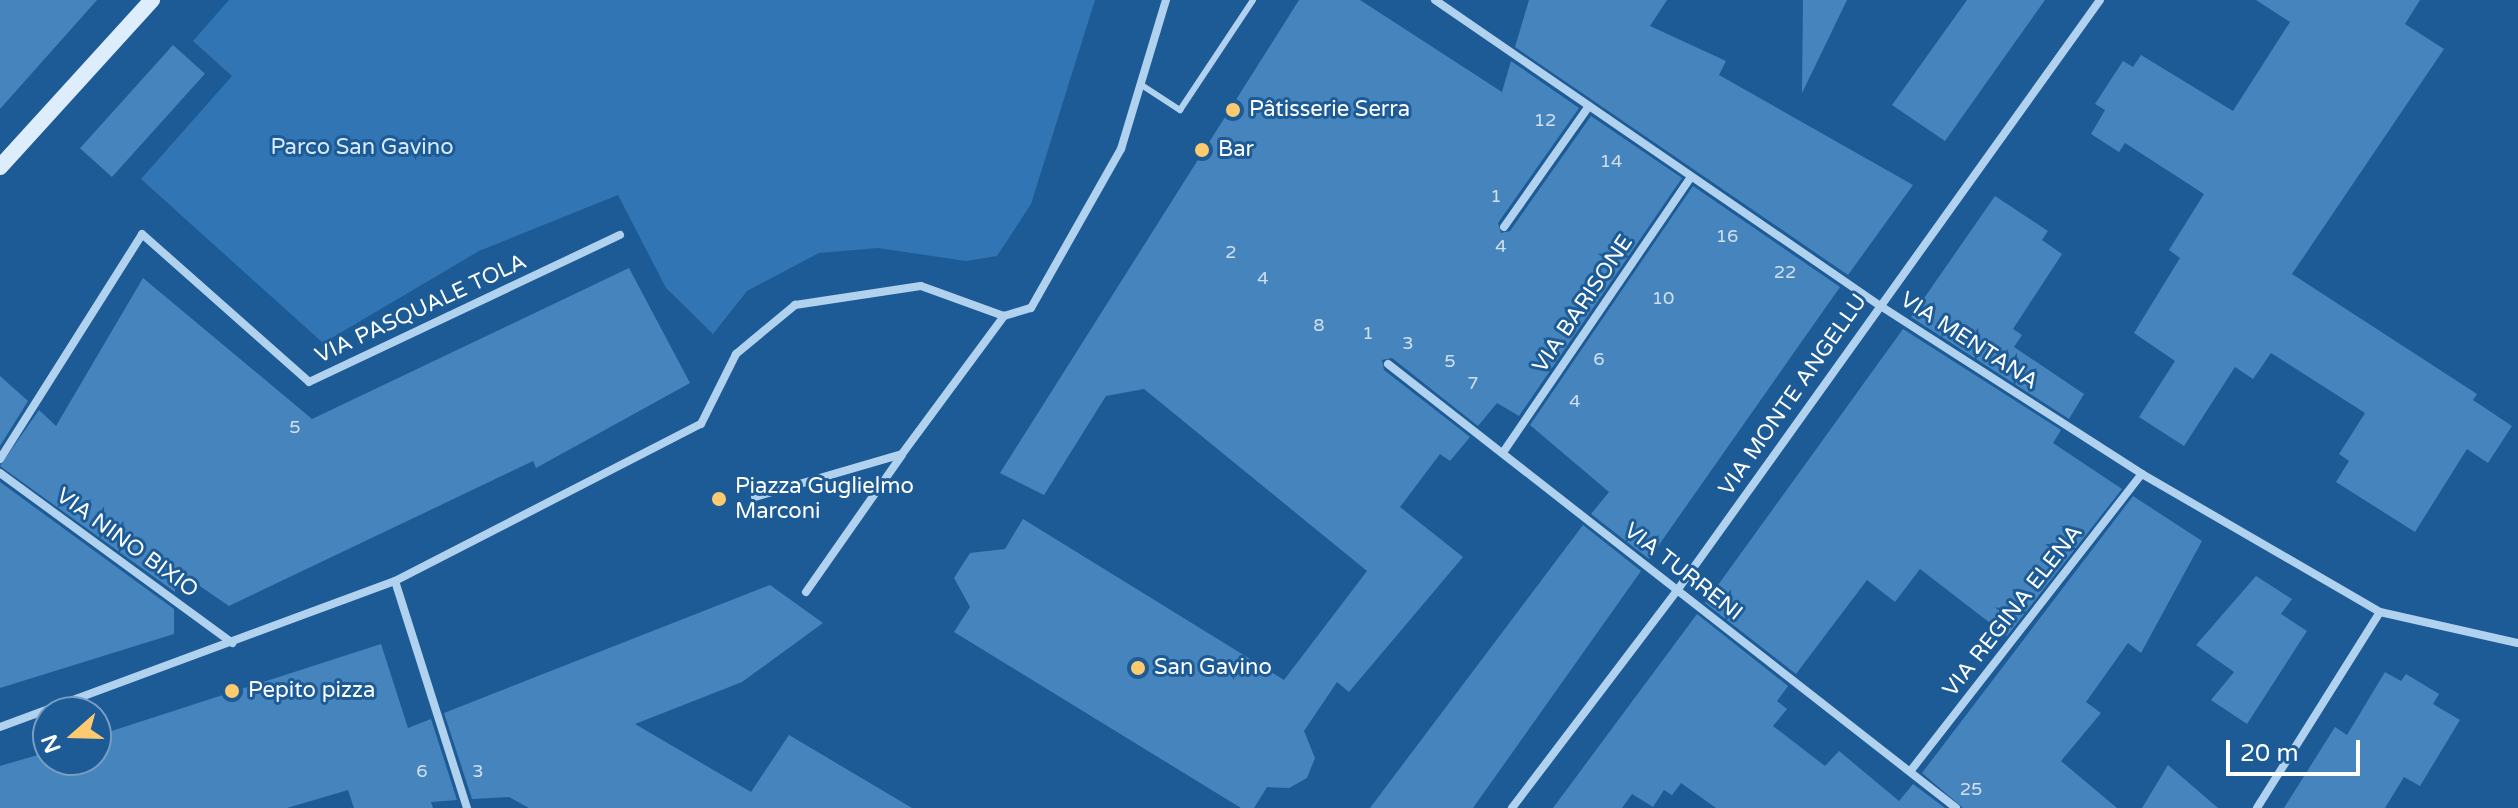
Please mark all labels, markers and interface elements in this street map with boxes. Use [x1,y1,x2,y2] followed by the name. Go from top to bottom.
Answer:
[1249,97,1410,123] place label: Pâtisserie Serra
[1224,101,1242,119] marker: Pâtisserie Serra
[1534,109,1556,131] house number: 12
[270,135,454,161] park label: Parco San Gavino
[1218,137,1254,163] place label: Bar
[1193,141,1211,159] marker: Bar
[1600,150,1622,172] house number: 14
[1490,185,1502,207] house number: 1
[1716,225,1738,247] house number: 16
[1527,230,1639,378] street label: VIA BARISONE
[1495,235,1507,257] house number: 4
[1225,241,1237,263] house number: 2
[311,248,531,370] street label: VIA PASQUALE TOLA
[1774,261,1796,283] house number: 22
[1257,267,1269,289] house number: 4
[1652,287,1674,309] house number: 10
[1895,287,2043,395] street label: VIA MENTANA
[1713,289,1873,501] street label: VIA MONTE ANGELLU
[1313,314,1325,336] house number: 8
[1362,322,1374,344] house number: 1
[1402,332,1414,354] house number: 3
[1593,348,1605,370] house number: 6
[1444,350,1456,372] house number: 5
[1467,372,1479,394] house number: 7
[1569,390,1581,412] house number: 4
[289,416,301,438] house number: 5
[735,473,914,524] place label: Piazza Guglielmo Marconi
[51,483,203,603] street label: VIA NINO BIXIO
[710,490,728,508] marker: Piazza Guglielmo Marconi
[1619,518,1747,626] street label: VIA TURRENI
[1938,520,2088,702] street label: VIA REGINA ELENA
[1154,655,1272,681] place label: San Gavino
[1129,659,1147,677] marker: San Gavino
[248,678,375,704] place label: Pepito pizza
[223,682,241,700] marker: Pepito pizza
[32,696,112,776] north arrow
[2230,724,2364,774] scale bar
[36,731,67,756] text: N
[2240,739,2298,768] text: 20 m
[416,760,428,782] house number: 6
[472,760,484,782] house number: 3
[1960,778,1982,800] house number: 25

